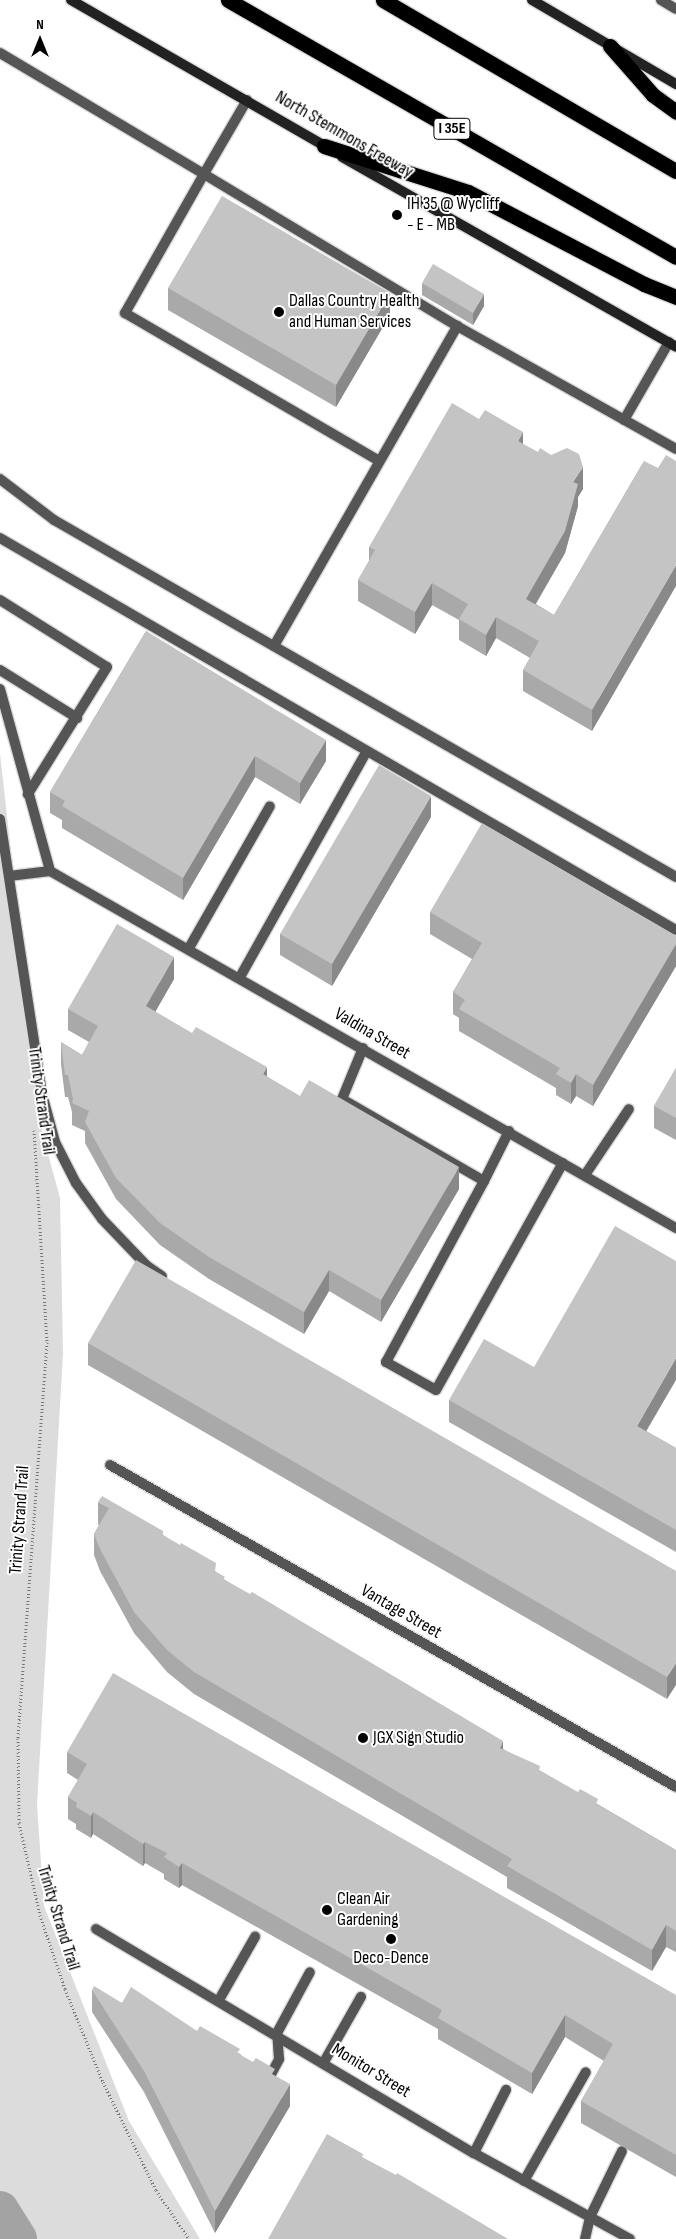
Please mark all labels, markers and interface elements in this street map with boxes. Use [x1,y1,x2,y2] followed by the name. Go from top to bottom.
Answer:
[15,15,65,65] north arrow
[36,16,44,33] text: N
[271,87,417,183] street label: North Stemmons Freeway
[433,116,471,142] road number: I 35E
[407,194,500,236] place label: IH 35 @ Wycliff - E - MB
[391,209,403,221] marker: IH 35 @ Wycliff - E - MB
[289,291,419,334] place label: Dallas Country Health and Human Services
[273,306,285,318] marker: Dallas Country Health and Human Services
[330,1004,414,1064] street label: Valdina Street
[23,1046,59,1156] street label: Trinity Strand Trail
[5,1465,35,1575] street label: Trinity Strand Trail
[357,1580,445,1644] street label: Vantage Street
[373,1727,464,1749] place label: JGX Sign Studio
[357,1732,369,1744] marker: JGX Sign Studio
[32,1863,84,1973] street label: Trinity Strand Trail
[337,1889,398,1932] place label: Clean Air Gardening
[321,1904,333,1916] marker: Clean Air Gardening
[385,1933,397,1945] marker: Deco-Dence
[353,1947,429,1969] place label: Deco-Dence
[328,2039,414,2103] street label: Monitor Street

